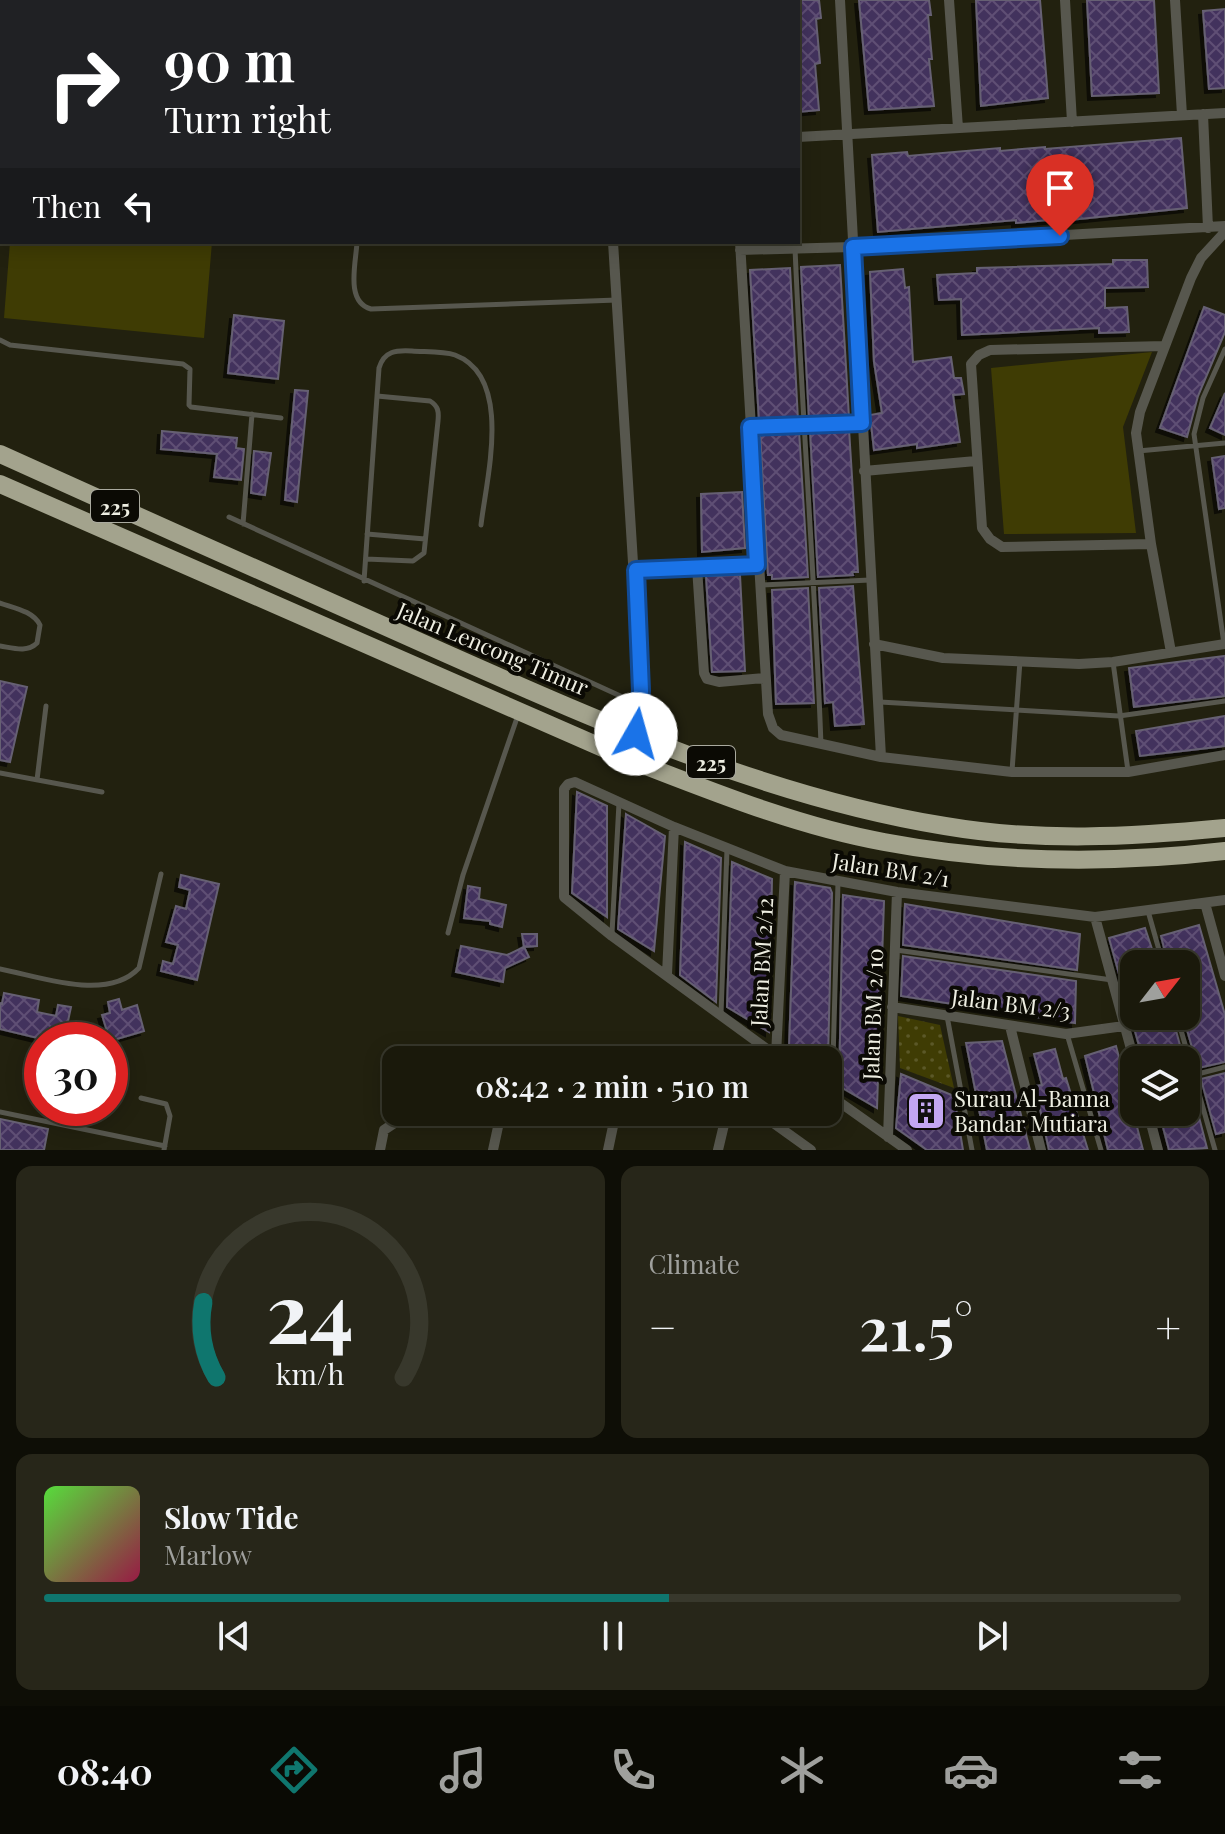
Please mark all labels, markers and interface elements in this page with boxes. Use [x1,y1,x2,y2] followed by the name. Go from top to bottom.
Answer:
[164,22,295,97] text: 90 m
[32,32,136,136] icon: right
[164,94,331,142] text: Turn right
[1026,154,1094,236] pin
[1038,166,1082,210] icon: arrive
[117,184,161,228] icon: left
[32,186,101,226] text: Then
[91,490,139,522] road number: 225
[392,594,593,702] street label: Jalan Lencong Timur
[594,692,678,776] position arrow
[687,746,735,778] road number: 225
[829,845,952,893] street label: Jalan BM 2/1
[743,897,779,1028] street label: Jalan BM 2/12
[855,948,889,1081] street label: Jalan BM 2/10
[1120,950,1200,1030] north arrow
[1120,950,1200,1126] map controls
[949,981,1072,1025] street label: Jalan BM 2/3
[24,1022,128,1126] speed limit sign: 30
[1120,1046,1200,1126] button: layers
[475,1066,749,1106] text: 08:42 · 2 min · 510 m
[954,1083,1110,1138] place label: Surau Al-Banna Bandar Mutiara
[905,1090,947,1132] building icon: Surau Al-Banna Bandar Mutiara
[649,1246,740,1281] text: Climate
[267,1254,354,1365] text: 24
[859,1286,973,1366] text: 21.5°
[649,1296,677,1355] text: −
[1155,1296,1181,1355] text: +
[276,1354,345,1392] text: km/h
[164,1497,299,1537] text: Slow Tide
[164,1537,252,1572] text: Marlow
[212,1614,256,1658] icon: previous
[591,1614,635,1658] icon: pause
[970,1614,1014,1658] icon: next
[266,1742,322,1798] icon: directions
[435,1742,491,1798] icon: music
[605,1742,661,1798] icon: phone
[774,1742,830,1798] icon: climate
[943,1742,999,1798] icon: car
[1112,1742,1168,1798] icon: filters
[57,1746,153,1794] text: 08:40

